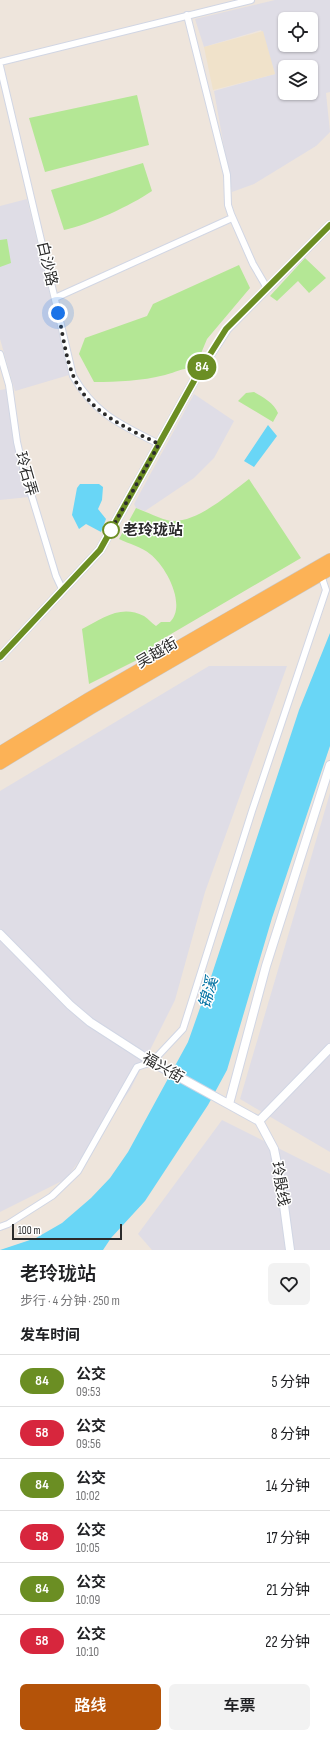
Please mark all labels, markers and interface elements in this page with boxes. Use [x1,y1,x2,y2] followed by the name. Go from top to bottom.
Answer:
[278,12,318,100] map controls
[278,12,318,52] button: locate
[278,60,318,100] button: layers
[33,240,61,288] street label: 白沙路
[48,303,68,323] your location
[184,354,220,380] line badge: 84
[195,358,209,375] text: 84
[11,450,41,498] street label: 玲石弄
[102,521,120,539] marker: 老玲珑站
[123,521,183,540] place label: 老玲珑站
[133,634,181,672] street label: 吴越街
[195,973,223,1011] water label: 锦溪
[139,1049,187,1087] street label: 福兴街
[267,1160,293,1208] street label: 玲殷线
[12,1222,122,1241] scale bar
[18,1224,40,1237] text: 100 m
[20,1263,96,1286] text: 老玲珑站
[268,1263,310,1305] button: heart
[20,1293,120,1309] text: 步行 · 4 分钟 · 250 m
[20,1326,80,1345] text: 发车时间
[76,1365,106,1384] text: 公交
[35,1372,49,1389] text: 84
[272,1373,310,1392] text: 5 分钟
[76,1384,101,1400] text: 09:53
[76,1417,106,1436] text: 公交
[36,1424,48,1441] text: 58
[271,1425,310,1444] text: 8 分钟
[76,1436,101,1452] text: 09:56
[76,1469,106,1488] text: 公交
[35,1476,49,1493] text: 84
[266,1477,310,1496] text: 14 分钟
[76,1488,100,1504] text: 10:02
[76,1521,106,1540] text: 公交
[36,1528,48,1545] text: 58
[266,1529,310,1548] text: 17 分钟
[76,1540,100,1556] text: 10:05
[76,1573,106,1592] text: 公交
[35,1580,49,1597] text: 84
[266,1581,310,1600] text: 21 分钟
[76,1592,100,1608] text: 10:09
[76,1625,106,1644] text: 公交
[36,1632,48,1649] text: 58
[265,1633,310,1652] text: 22 分钟
[76,1644,99,1660] text: 10:10
[20,1684,161,1730] button: 路线
[169,1684,310,1730] button: 车票

